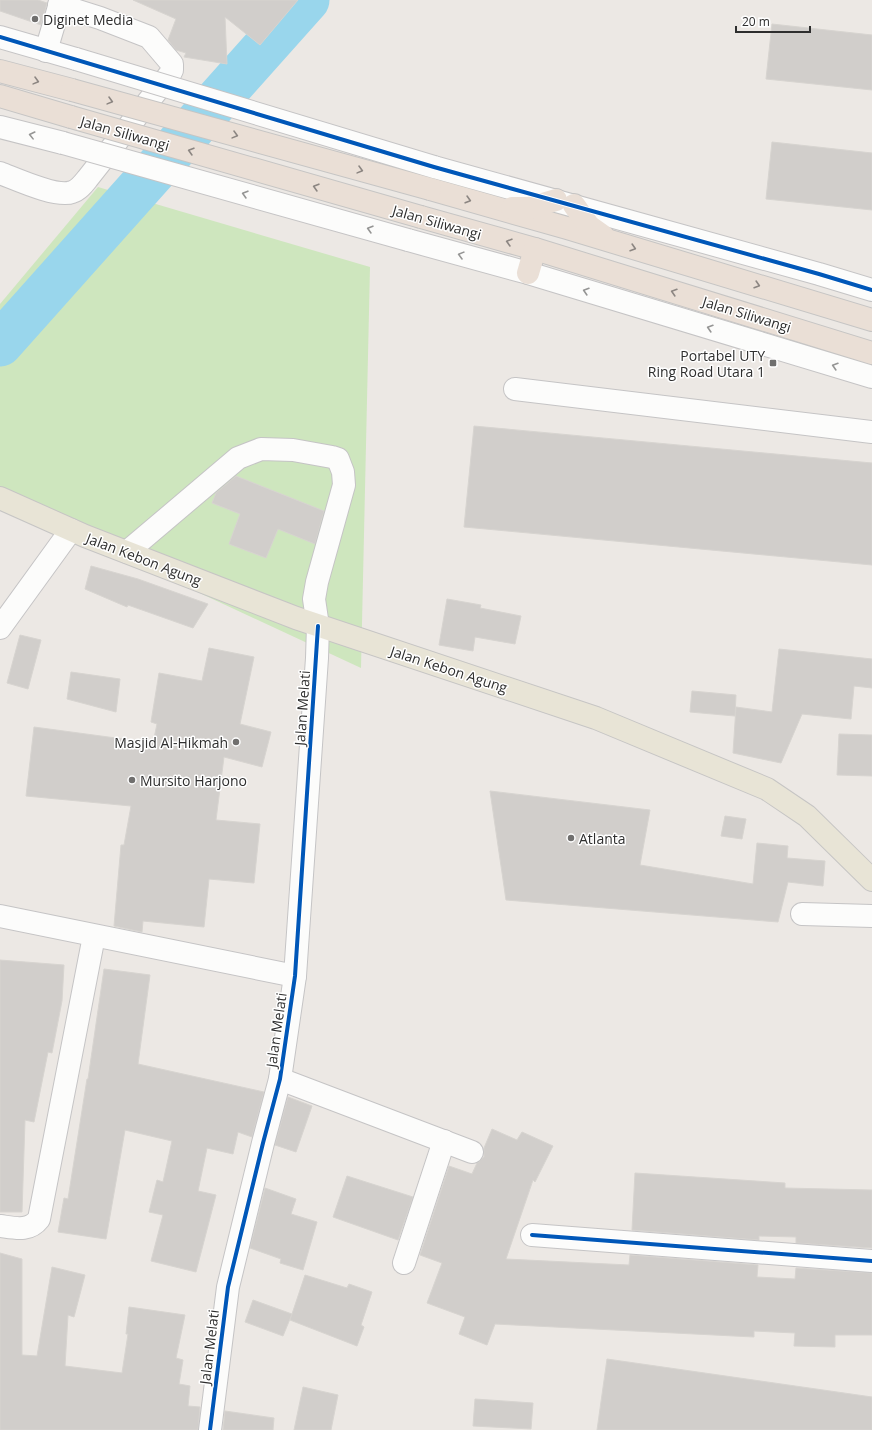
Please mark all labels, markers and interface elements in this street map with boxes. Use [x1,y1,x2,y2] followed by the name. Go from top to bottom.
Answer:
[736,8,810,34] scale bar
[43,10,133,29] place label: Diginet Media
[742,13,770,30] text: 20 m
[30,14,40,24] marker: Diginet Media
[33,76,39,84] one-way arrow
[106,96,113,105] one-way arrow
[76,111,172,155] street label: Jalan Siliwangi
[231,130,238,139] one-way arrow
[28,131,35,140] one-way arrow
[188,148,194,156] one-way arrow
[357,165,364,174] one-way arrow
[313,183,320,192] one-way arrow
[242,190,249,199] one-way arrow
[464,195,471,204] one-way arrow
[388,200,484,244] street label: Jalan Siliwangi
[367,225,374,234] one-way arrow
[506,238,513,247] one-way arrow
[629,243,636,252] one-way arrow
[457,251,464,260] one-way arrow
[754,280,761,289] one-way arrow
[582,287,589,296] one-way arrow
[671,288,678,297] one-way arrow
[698,291,794,336] street label: Jalan Siliwangi
[707,324,714,333] one-way arrow
[648,346,765,381] place label: Portabel UTY Ring Road Utara 1
[768,358,778,368] marker: Portabel UTY Ring Road Utara 1
[831,362,838,370] one-way arrow
[82,528,205,590] street label: Jalan Kebon Agung
[386,641,510,697] street label: Jalan Kebon Agung
[290,670,314,748] street label: Jalan Melati
[114,733,228,752] place label: Masjid Al-Hikmah
[231,737,241,747] marker: Masjid Al-Hikmah
[140,771,247,790] place label: Mursito Harjono
[127,775,137,785] marker: Mursito Harjono
[579,829,626,848] place label: Atlanta
[566,833,576,843] marker: Atlanta
[261,991,291,1071] street label: Jalan Melati
[195,1308,223,1388] street label: Jalan Melati

